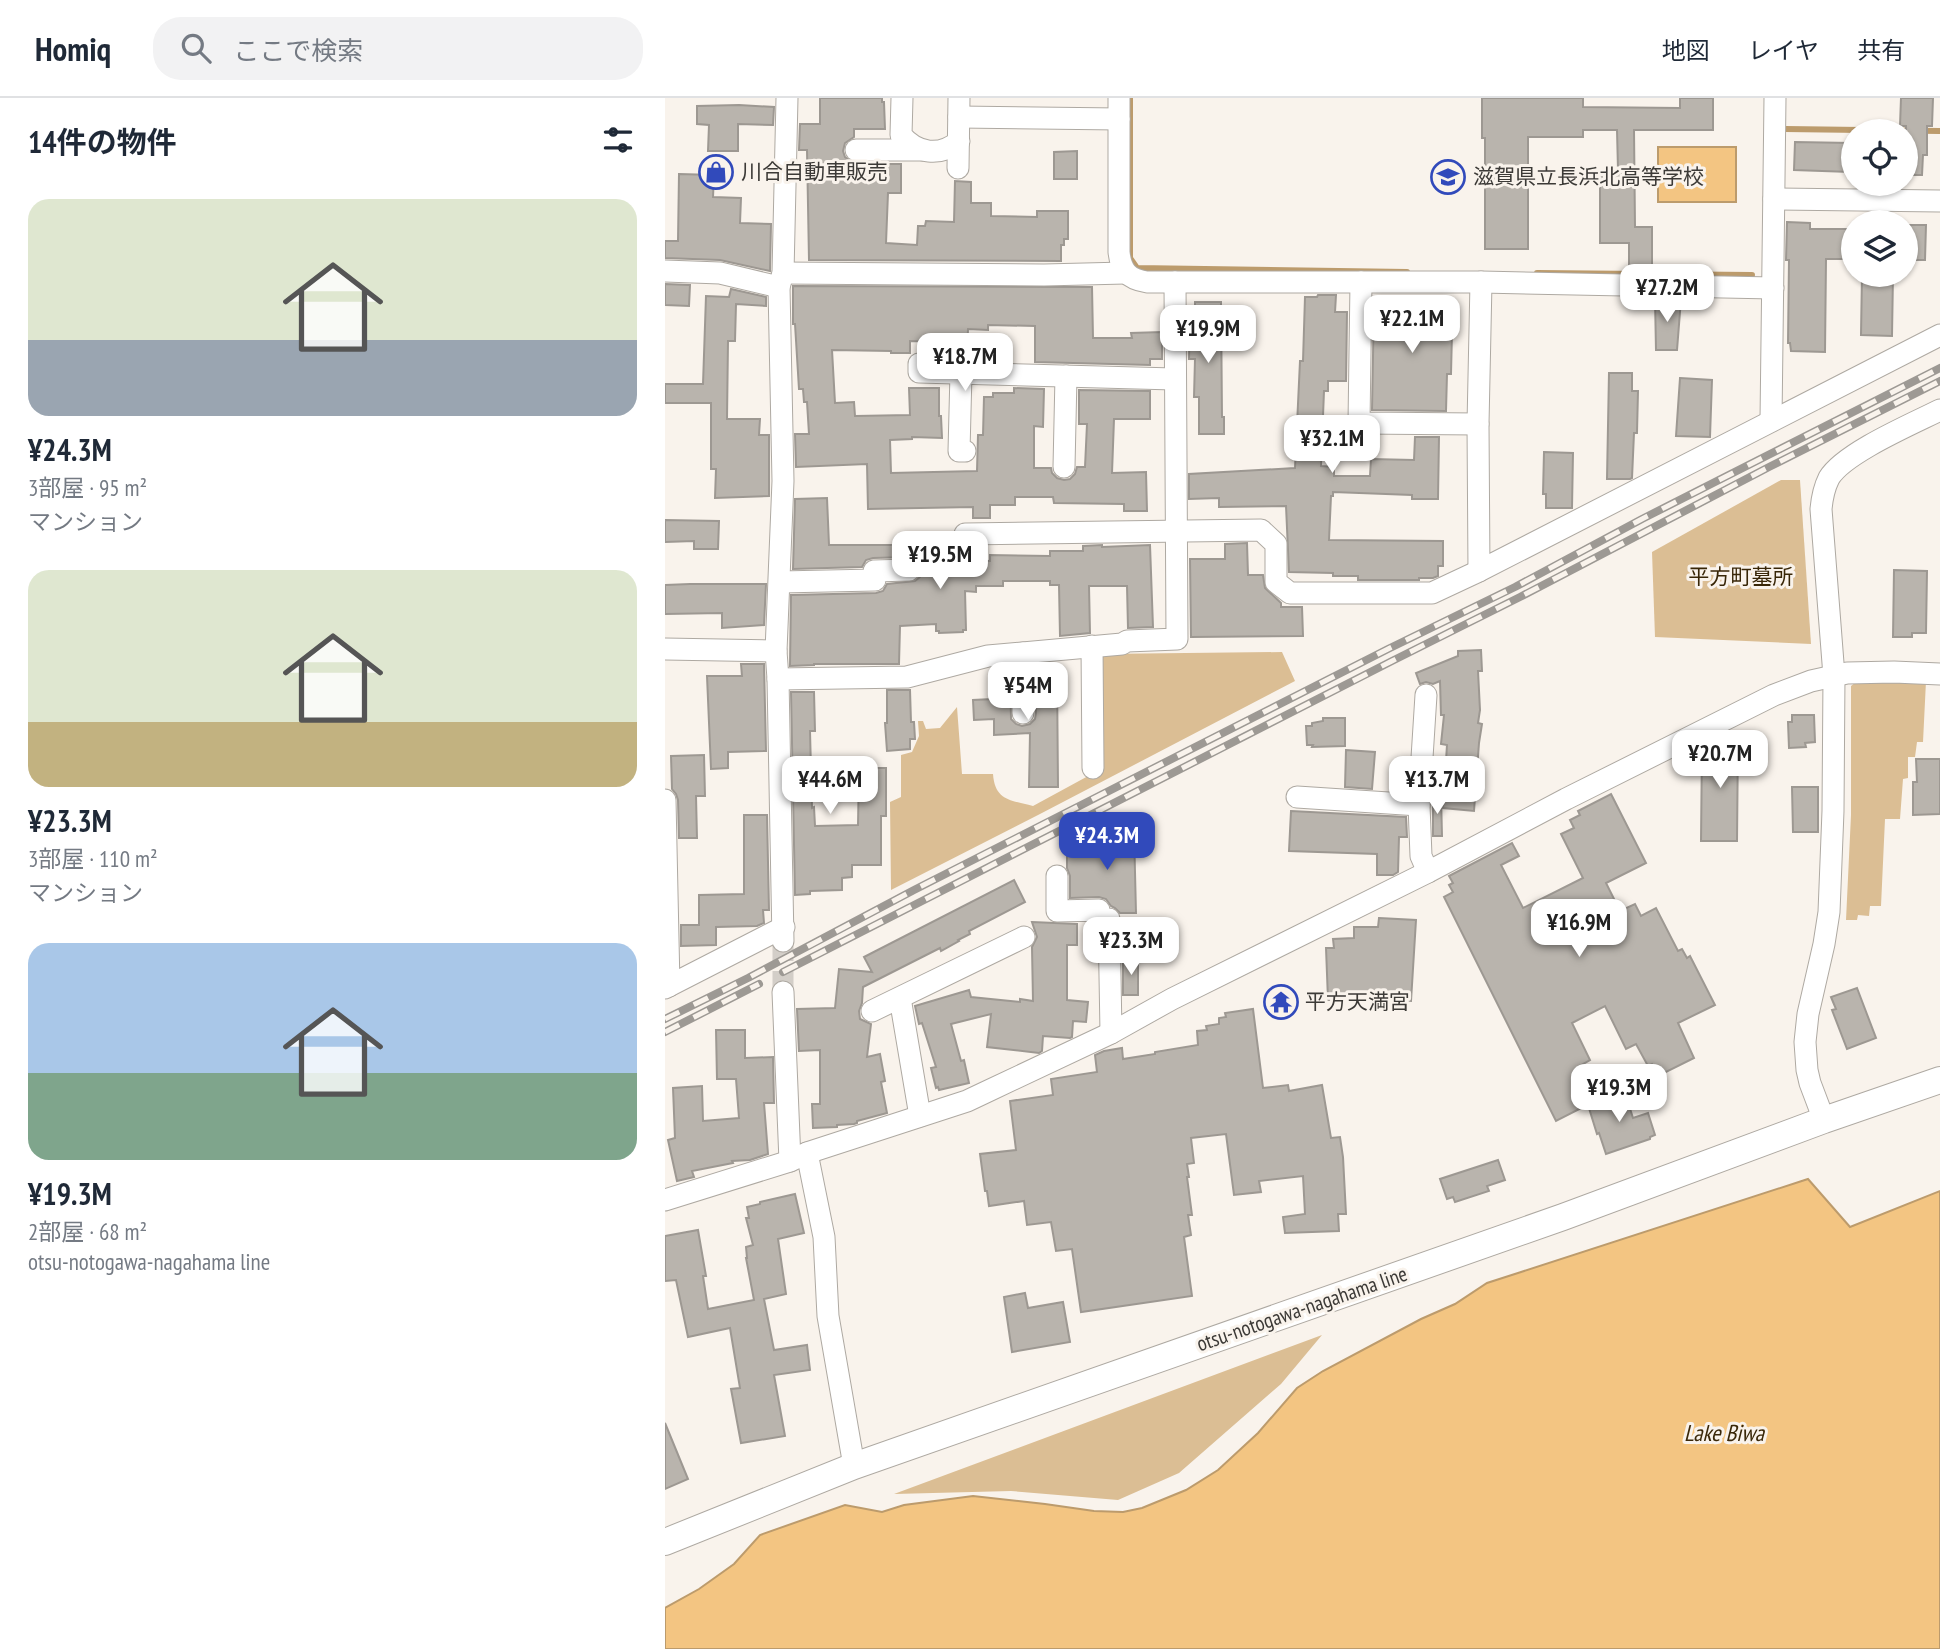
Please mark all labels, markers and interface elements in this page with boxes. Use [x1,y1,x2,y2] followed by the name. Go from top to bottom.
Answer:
[153,17,643,80] search box
[35,27,111,70] text: Homiq
[177,29,215,67] icon: search
[233,34,363,67] text: ここで検索
[1662,35,1710,66] text: 地図
[1748,35,1819,66] text: レイヤ
[1857,35,1905,66] text: 共有
[1841,119,1918,287] map controls
[1841,119,1918,196] button: locate
[599,121,637,159] icon: filters
[28,122,177,161] text: 14件の物件
[697,153,735,191] shop icon: 川合自動車販売
[741,158,888,185] place label: 川合自動車販売
[1429,158,1467,196] school or university icon: 滋賀県立長浜北高等学校
[1473,163,1704,190] place label: 滋賀県立長浜北高等学校
[1841,210,1918,287] button: layers
[270,244,396,370] icon: home
[1610,264,1724,324] pin: ¥27.2M
[1636,272,1698,301] text: ¥27.2M
[1355,296,1469,355] pin: ¥22.1M
[1380,303,1444,332] text: ¥22.1M
[1151,306,1265,365] pin: ¥19.9M
[1176,313,1240,342] text: ¥19.9M
[908,334,1022,393] pin: ¥18.7M
[933,341,997,370] text: ¥18.7M
[1275,416,1389,475] pin: ¥32.1M
[1300,423,1364,452] text: ¥32.1M
[28,430,112,469] text: ¥24.3M
[28,473,147,502] text: 3部屋 · 95 m²
[28,507,143,536] text: マンション
[883,532,997,591] pin: ¥19.5M
[908,539,972,568] text: ¥19.5M
[1689,563,1794,590] park label: 平方町墓所
[270,615,396,741] icon: home
[987,662,1069,722] pin: ¥54M
[1004,670,1052,699] text: ¥54M
[1663,730,1777,790] pin: ¥20.7M
[1688,738,1752,767] text: ¥20.7M
[773,756,887,816] pin: ¥44.6M
[1380,756,1494,816] pin: ¥13.7M
[798,764,862,793] text: ¥44.6M
[1405,764,1469,793] text: ¥13.7M
[28,801,112,840] text: ¥23.3M
[1050,812,1164,872] pin: ¥24.3M
[1075,820,1139,849] text: ¥24.3M
[28,844,158,873] text: 3部屋 · 110 m²
[28,878,143,907] text: マンション
[1522,900,1636,959] pin: ¥16.9M
[1547,907,1611,936] text: ¥16.9M
[1074,918,1188,977] pin: ¥23.3M
[1099,925,1163,954] text: ¥23.3M
[1262,983,1300,1021] temple icon: 平方天満宮
[1305,988,1410,1015] place label: 平方天満宮
[270,989,396,1115] icon: home
[1562,1065,1676,1124] pin: ¥19.3M
[1587,1072,1651,1101] text: ¥19.3M
[28,1174,112,1213] text: ¥19.3M
[28,1217,147,1246] text: 2部屋 · 68 m²
[28,1247,270,1276] text: otsu-notogawa-nagahama line
[1193,1260,1411,1357] street label: otsu-notogawa-nagahama line
[1684,1418,1766,1447] water label: Lake Biwa

